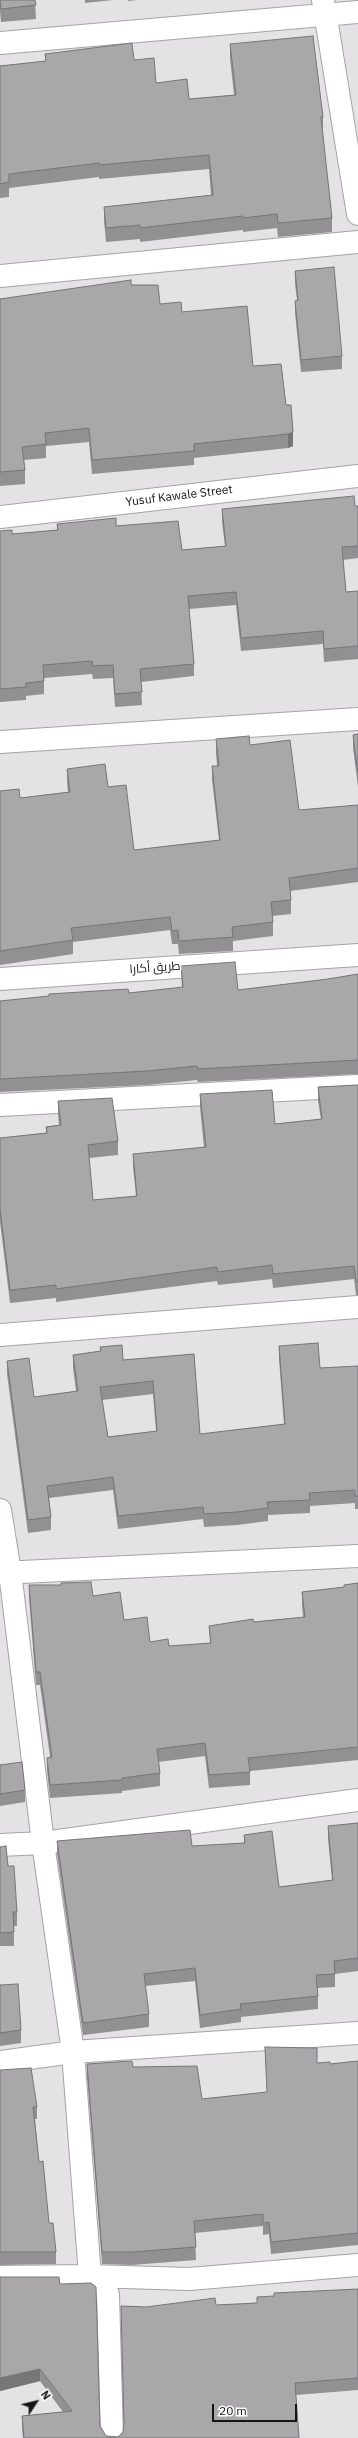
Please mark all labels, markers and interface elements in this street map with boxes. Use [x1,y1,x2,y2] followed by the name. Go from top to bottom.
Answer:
[125,482,233,510] street label: Yusuf Kawale Street
[129,959,181,977] street label: طريق أكارا
[16,2382,56,2422] north arrow
[38,2388,54,2402] text: N
[214,2396,299,2422] scale bar
[219,2403,247,2418] text: 20 m

